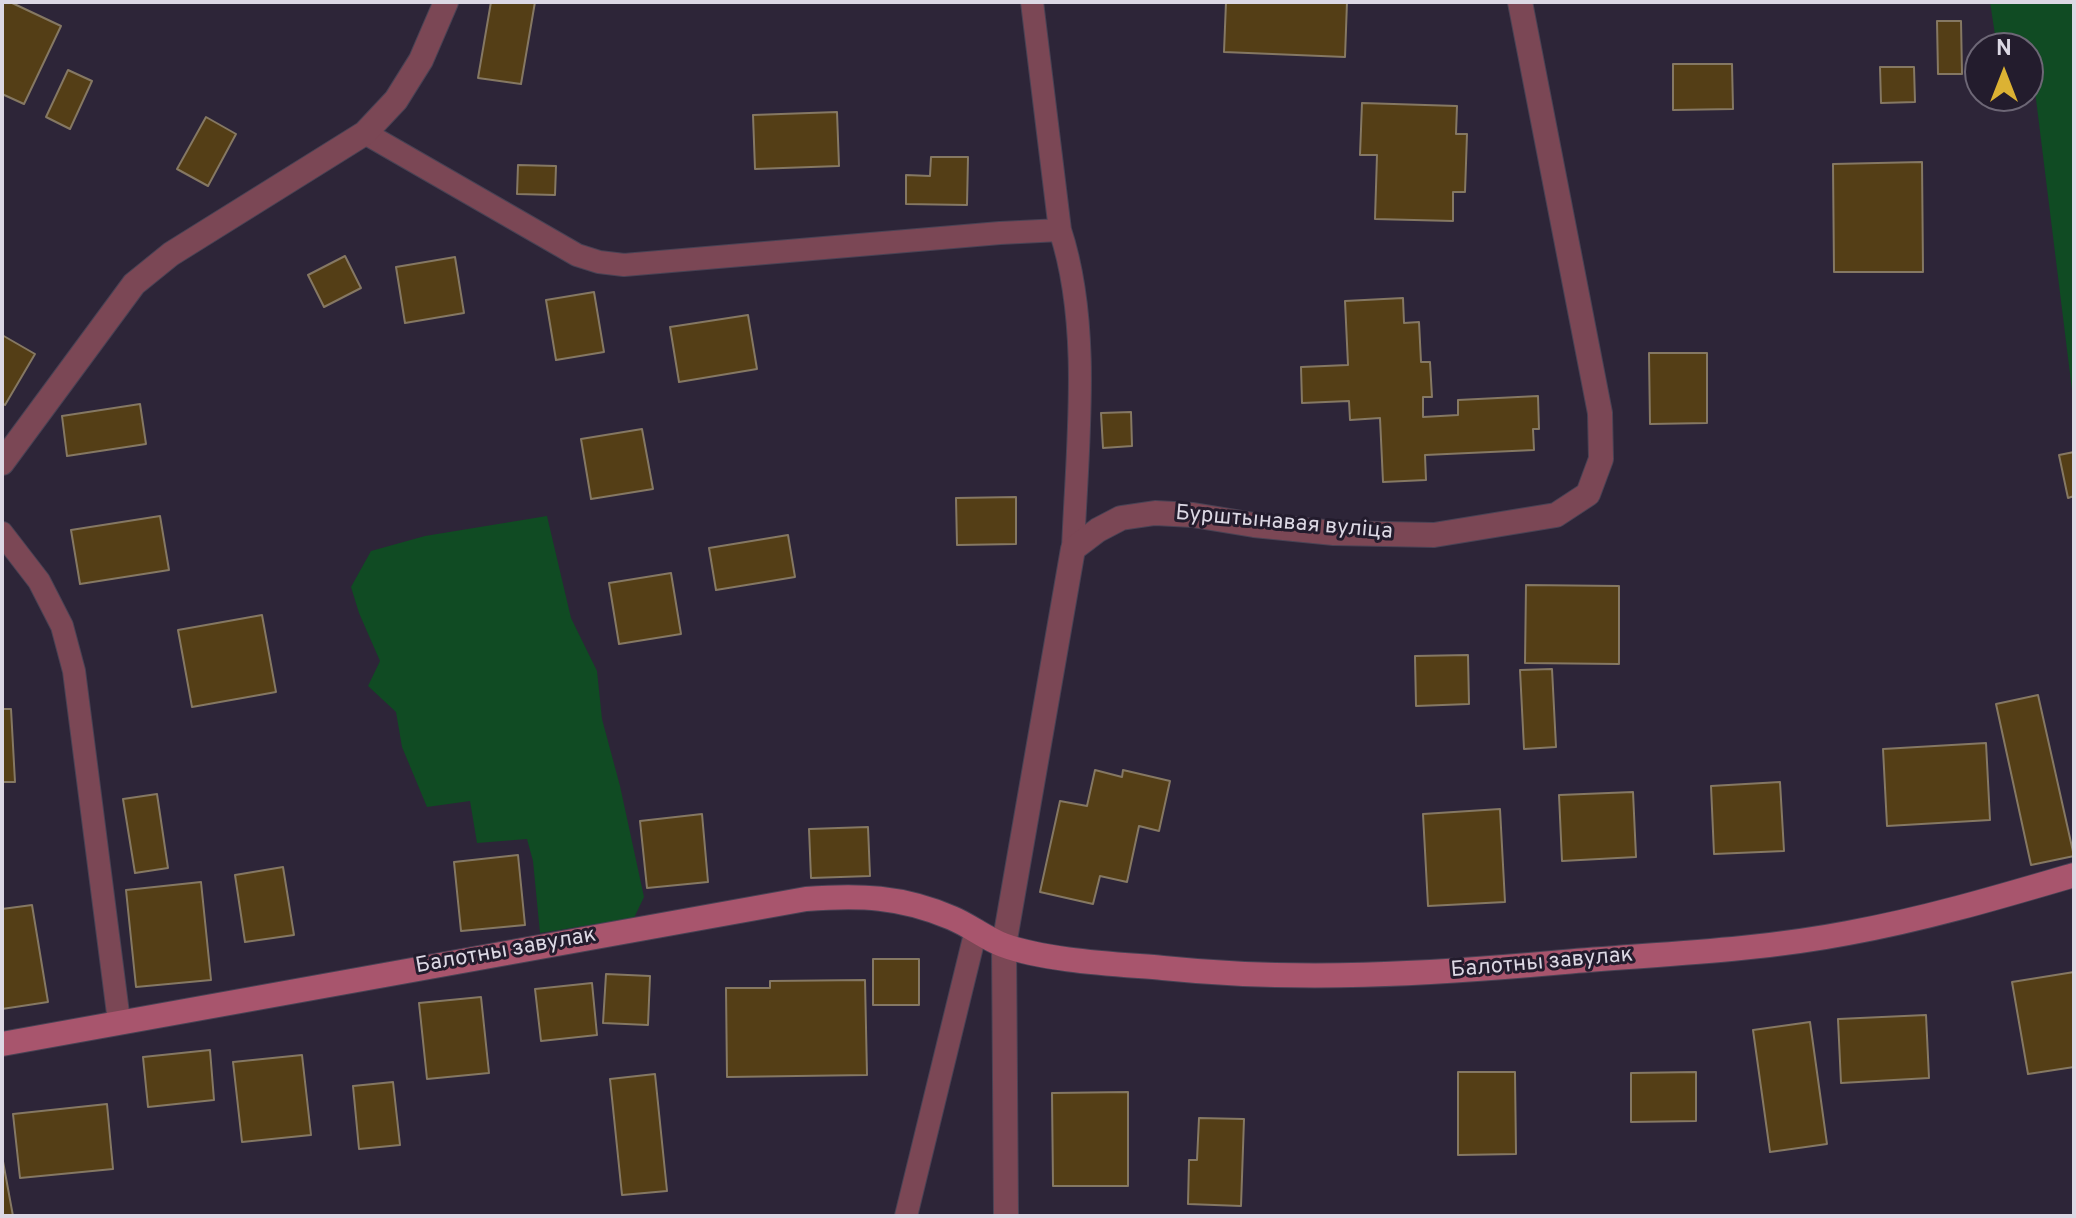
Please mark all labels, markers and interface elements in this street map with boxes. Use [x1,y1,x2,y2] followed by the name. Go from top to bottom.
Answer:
[1964,32,2044,112] north arrow
[1996,36,2012,63] text: N
[1174,501,1394,547] street label: Бурштынавая вуліца
[414,923,598,981] street label: Балотны завулак
[1450,943,1634,985] street label: Балотны завулак

